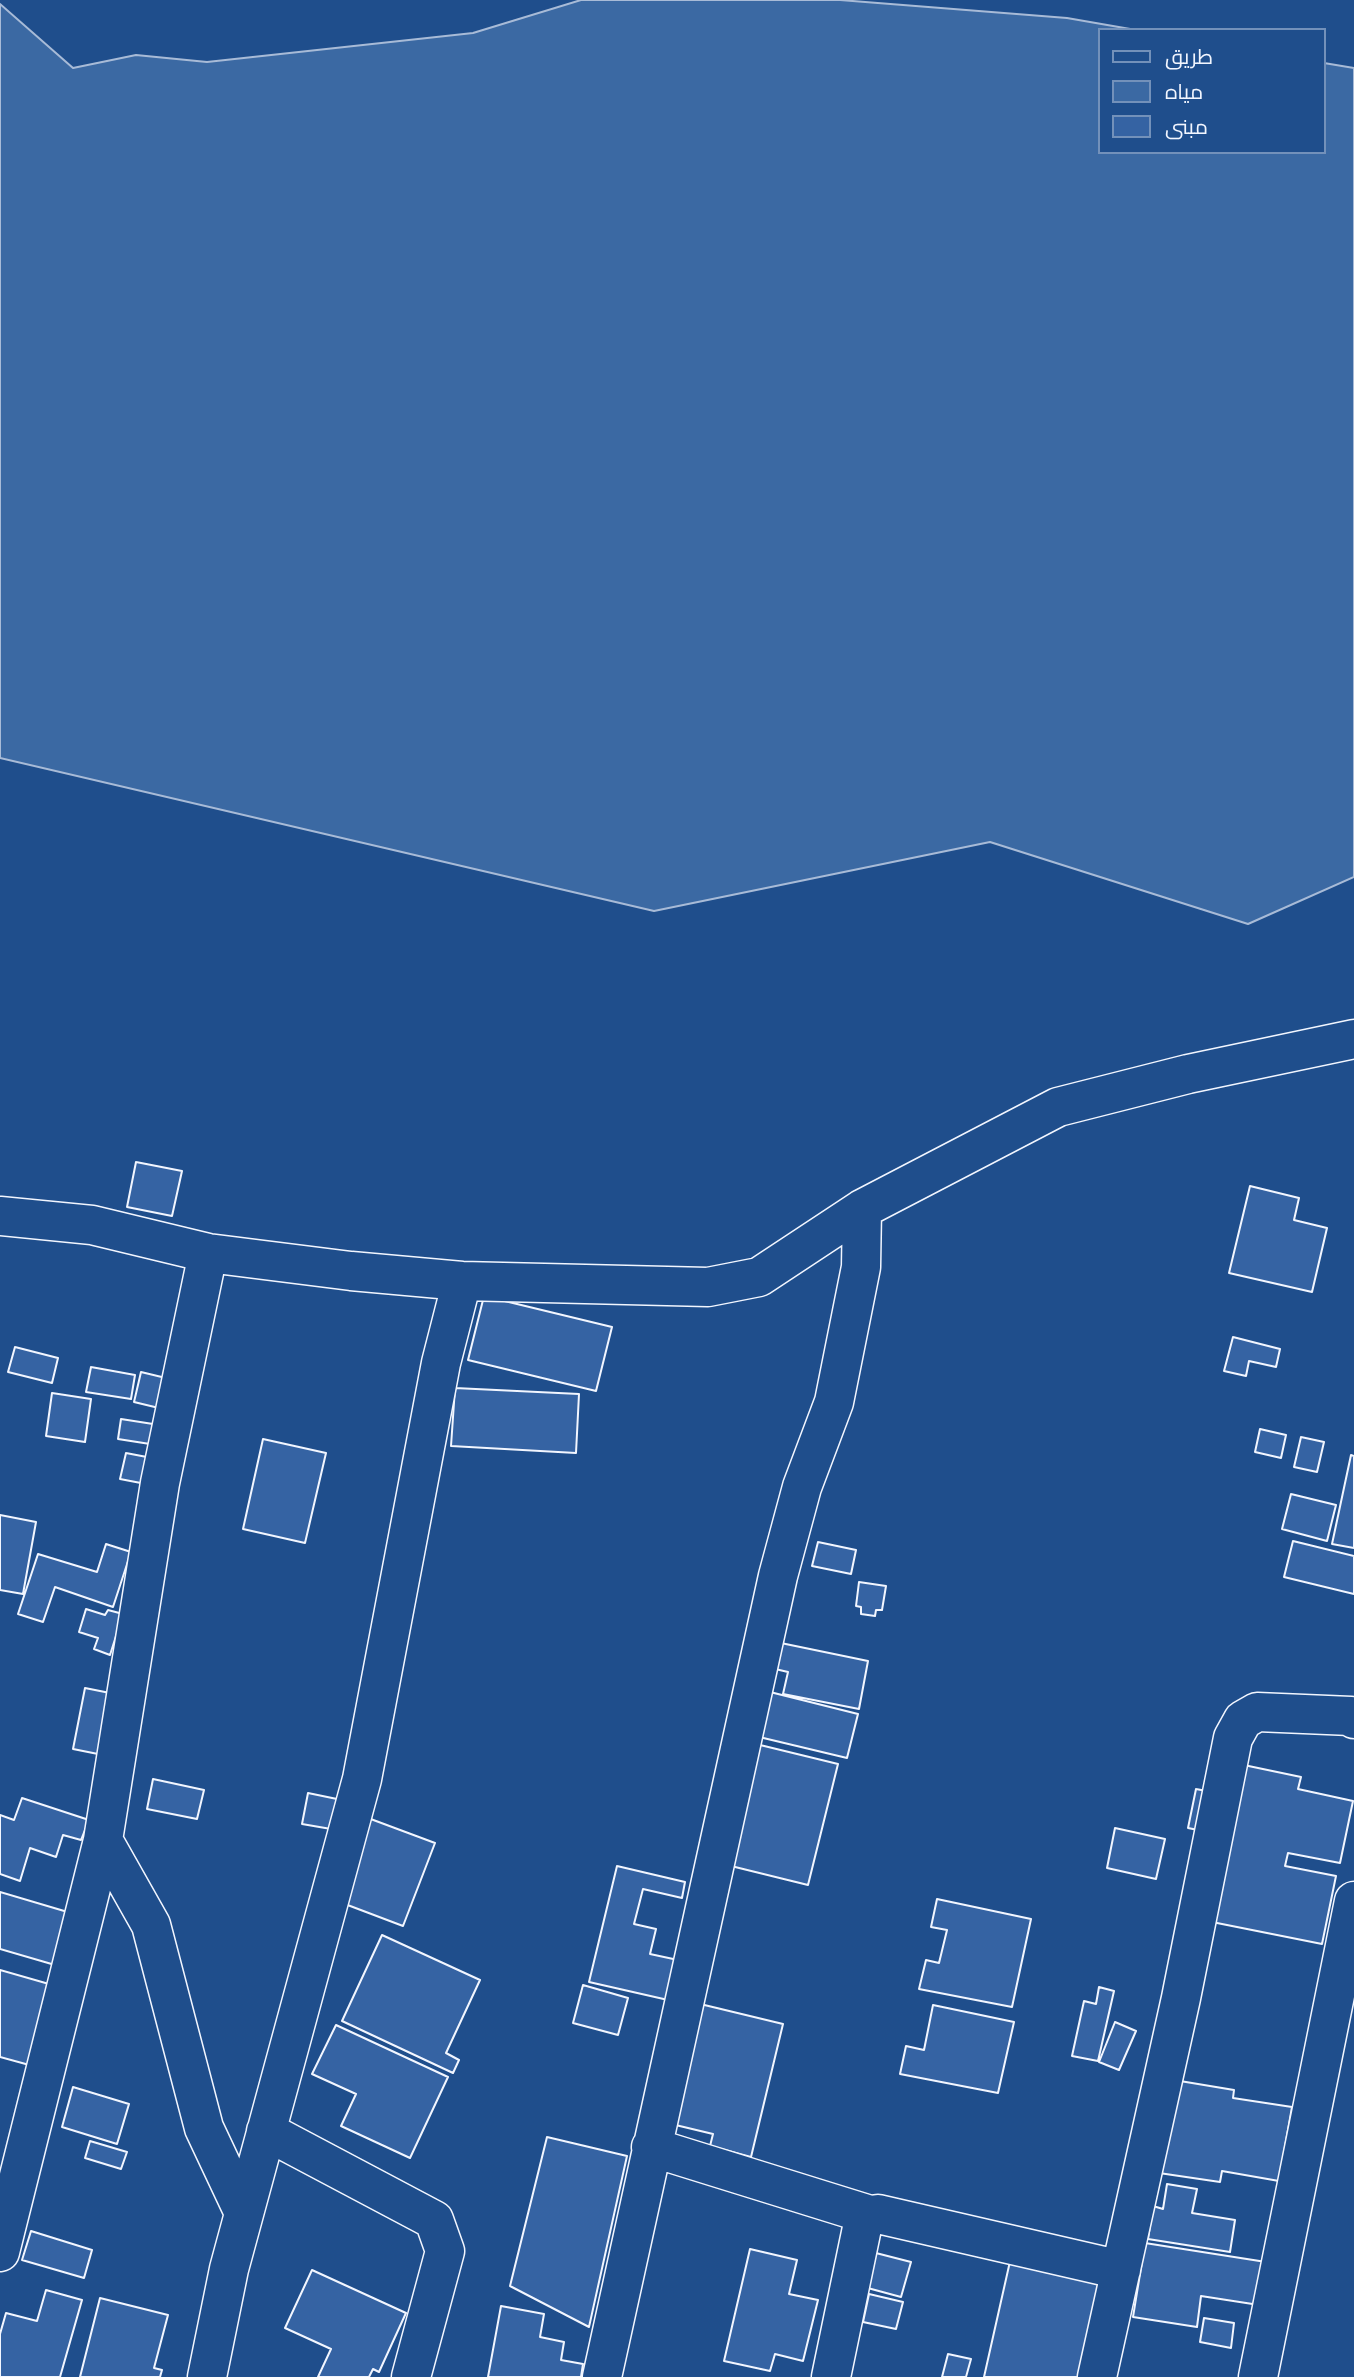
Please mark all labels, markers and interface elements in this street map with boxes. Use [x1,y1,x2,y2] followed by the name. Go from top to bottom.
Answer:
[1098,28,1326,154] legend
[1165,42,1213,70] text: طريق
[1165,77,1203,105] text: مياه
[1165,112,1208,140] text: مبنى

